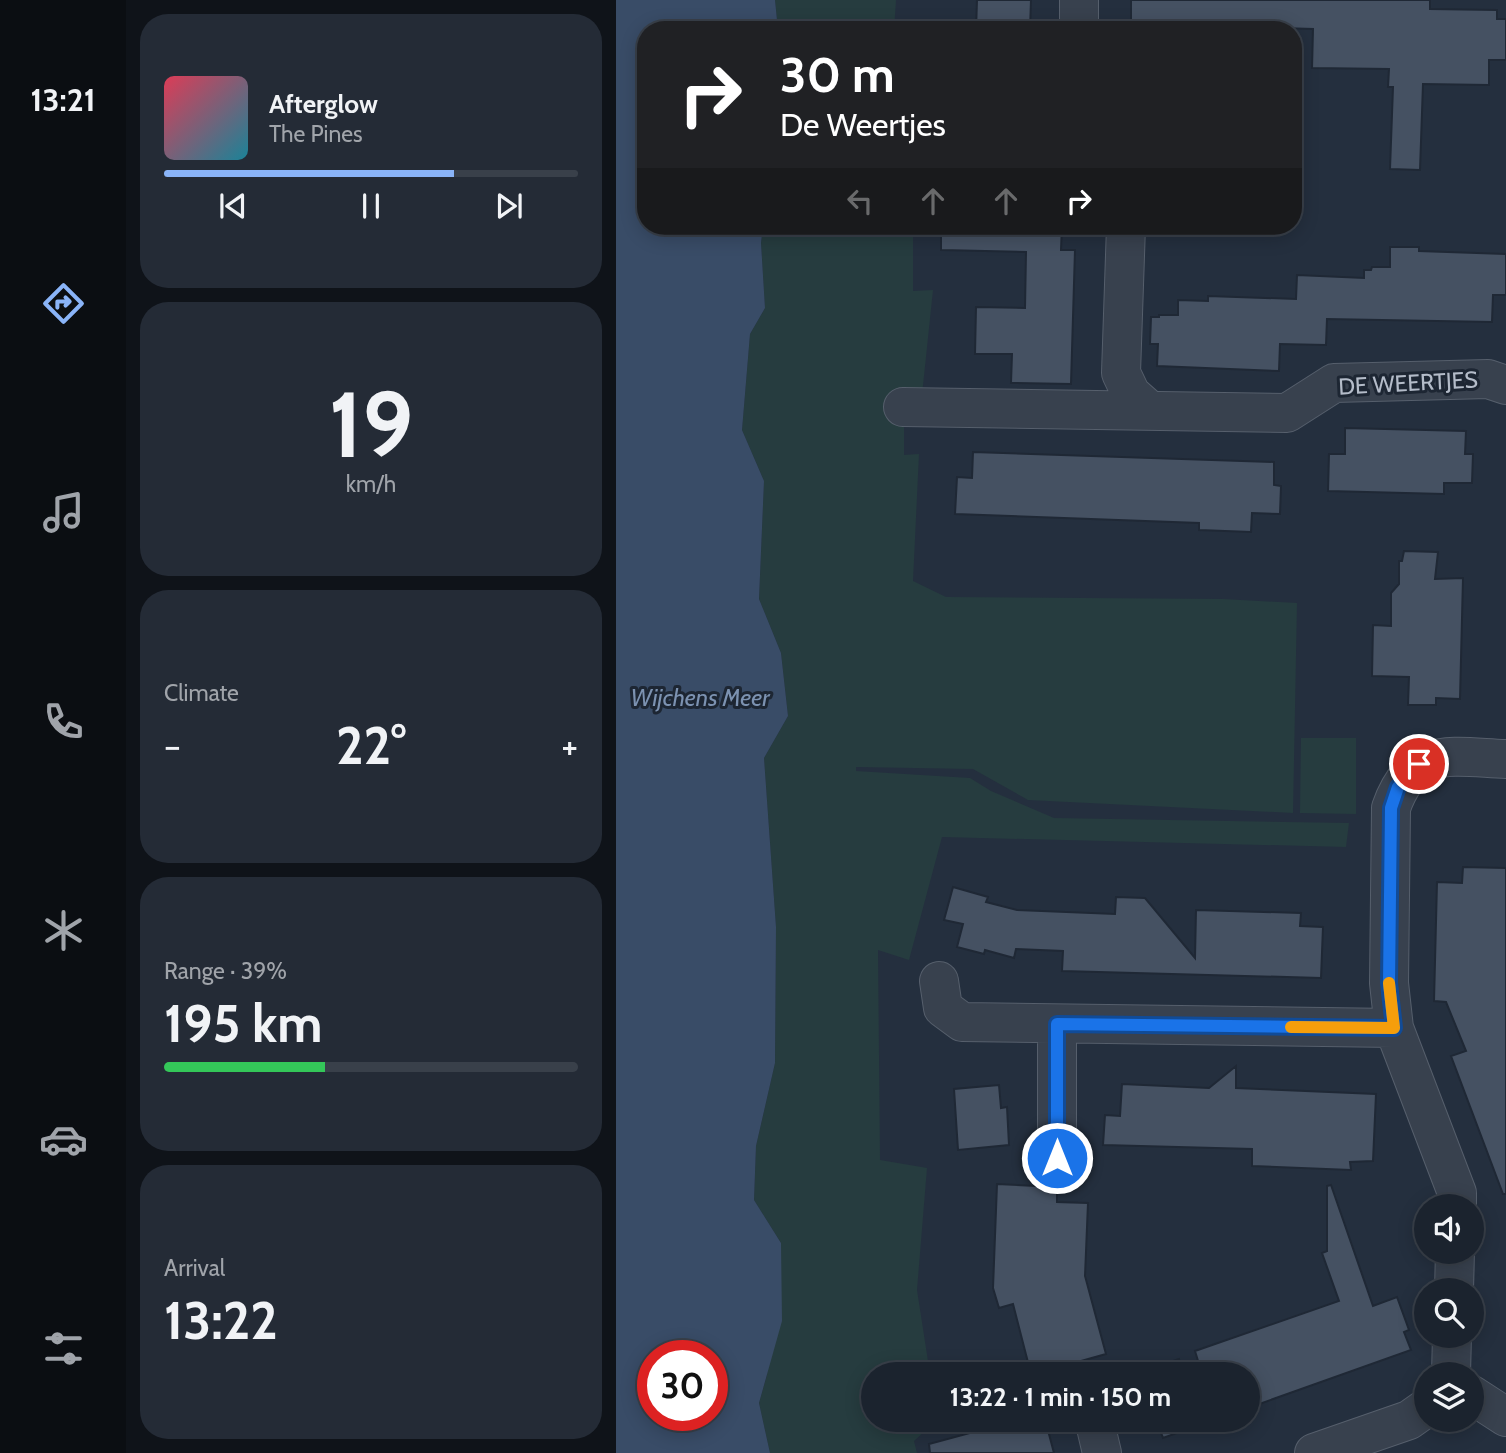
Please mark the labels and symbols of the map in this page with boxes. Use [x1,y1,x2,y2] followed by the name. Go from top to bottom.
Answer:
[1337,365,1479,401] street label: DE WEERTJES
[630,683,771,712] water label: Wijchens Meer
[1389,734,1449,794] pin
[1020,1121,1094,1195] position arrow
[637,1340,728,1431] speed limit sign: 30

